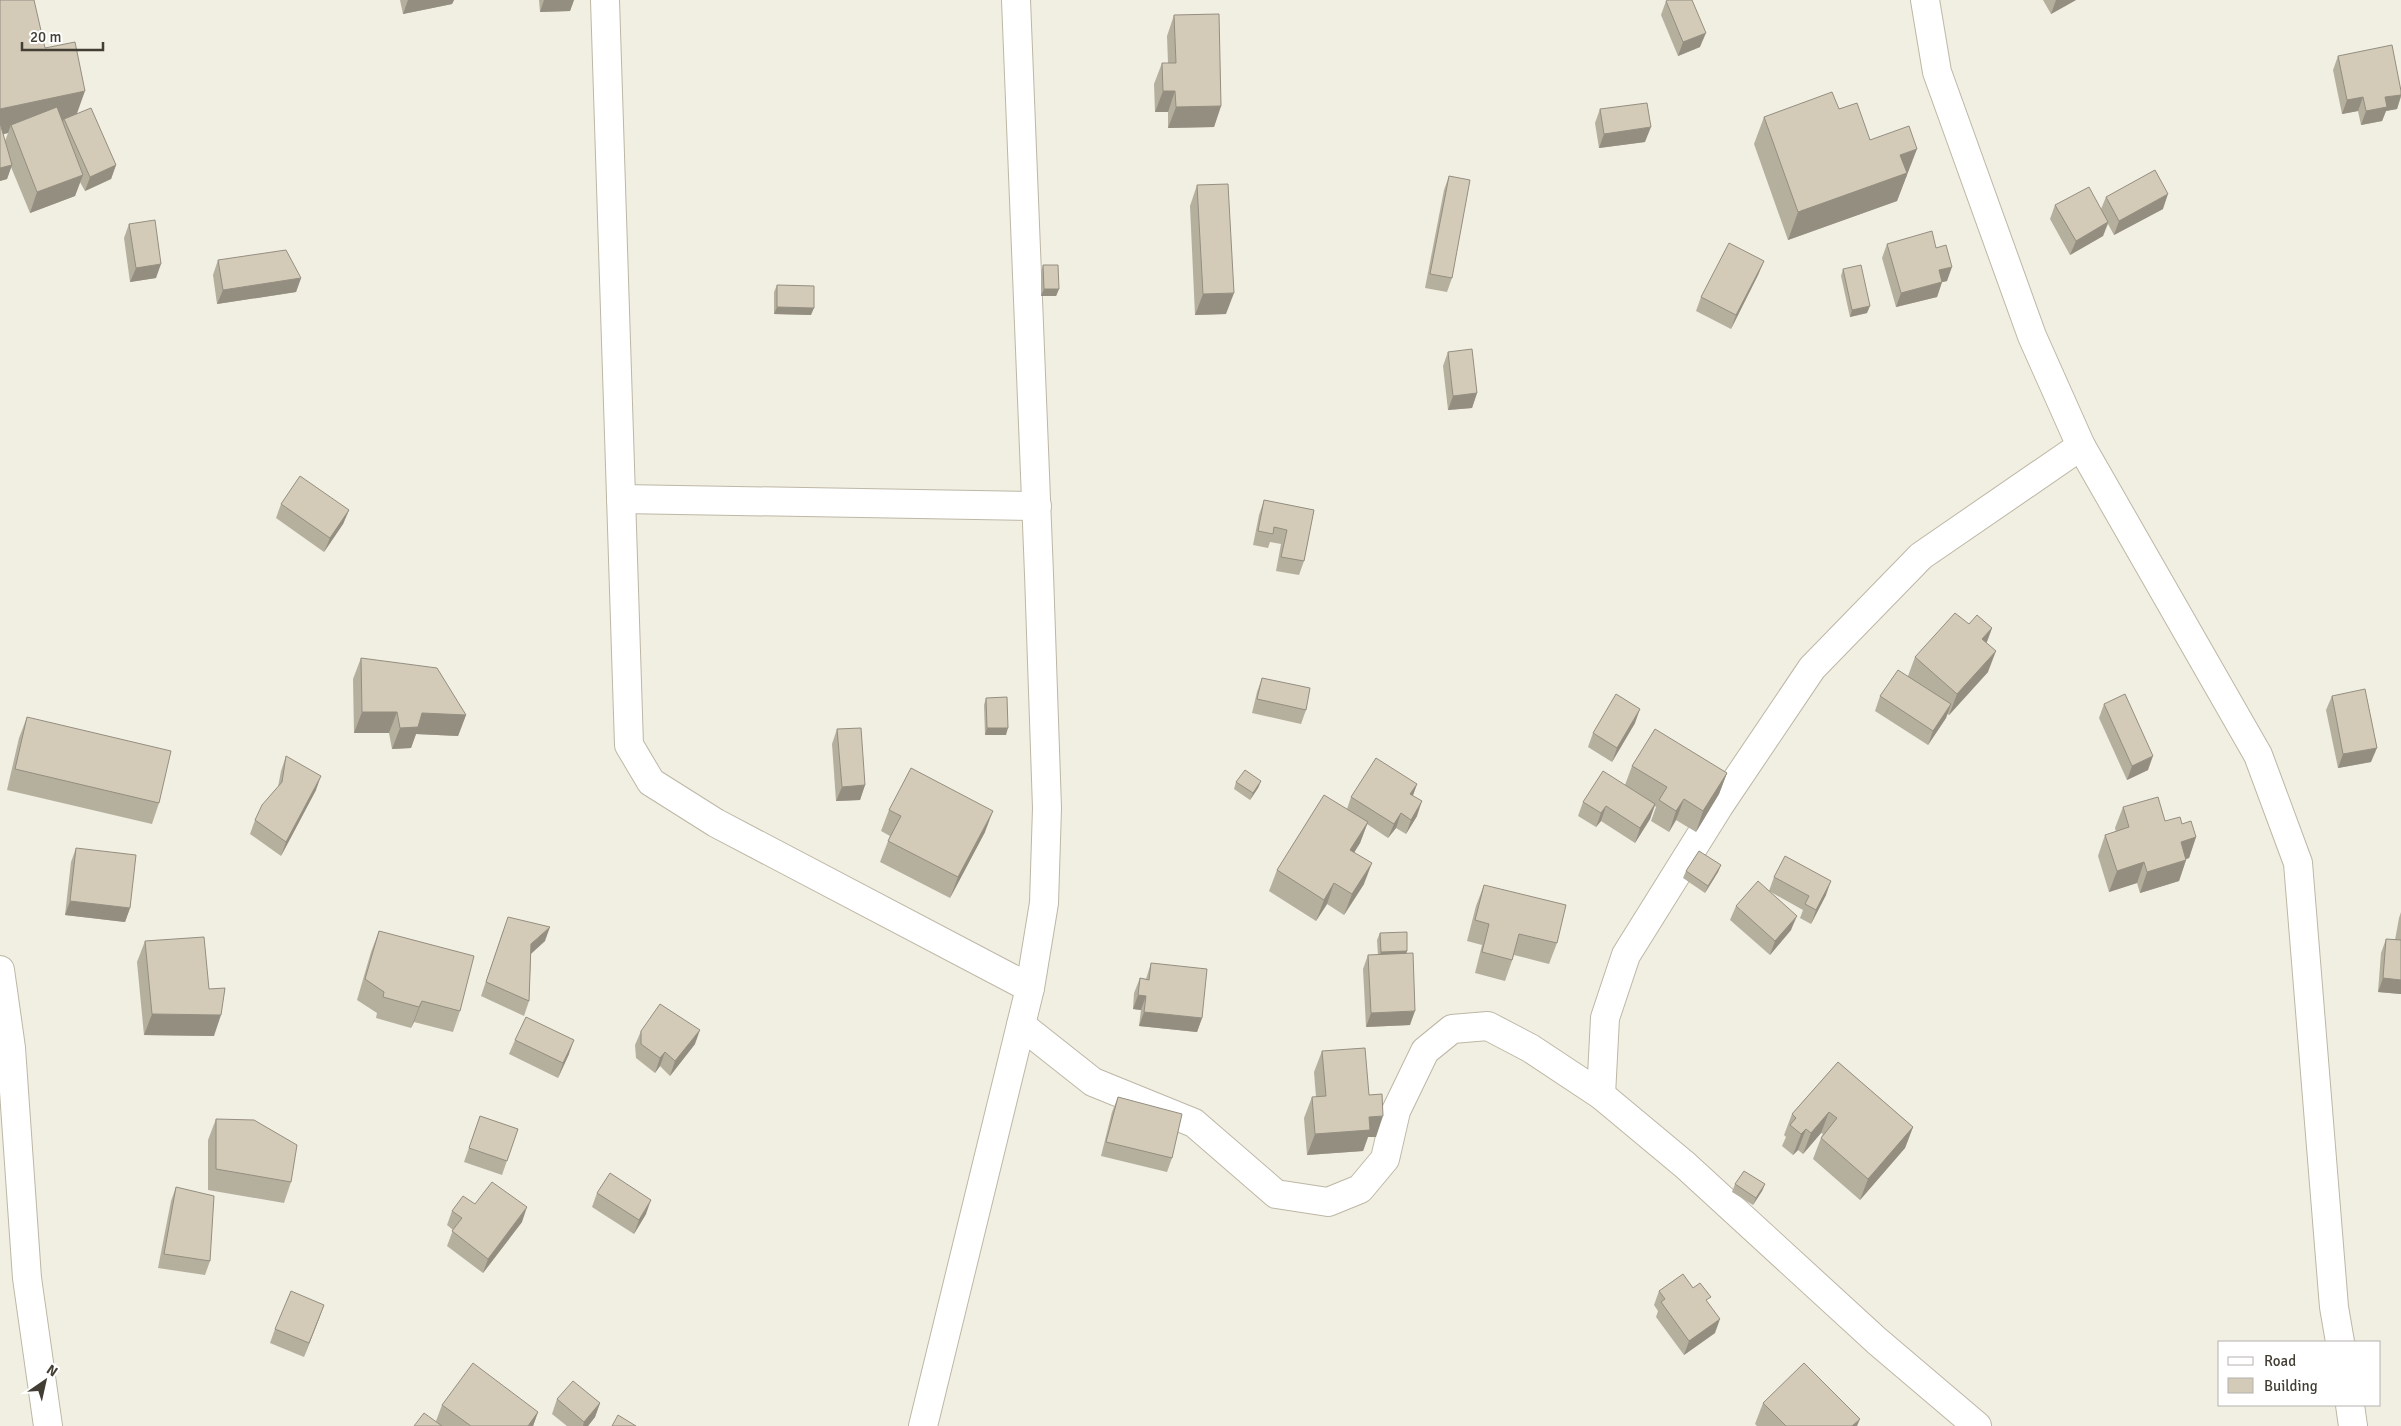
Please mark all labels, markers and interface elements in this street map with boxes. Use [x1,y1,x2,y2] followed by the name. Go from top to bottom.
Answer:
[22,20,104,52] scale bar
[30,28,61,46] text: 20 m
[2218,1341,2381,1406] legend
[2264,1352,2296,1370] text: Road
[20,1356,70,1406] north arrow
[43,1361,61,1380] text: N
[2264,1377,2318,1395] text: Building

